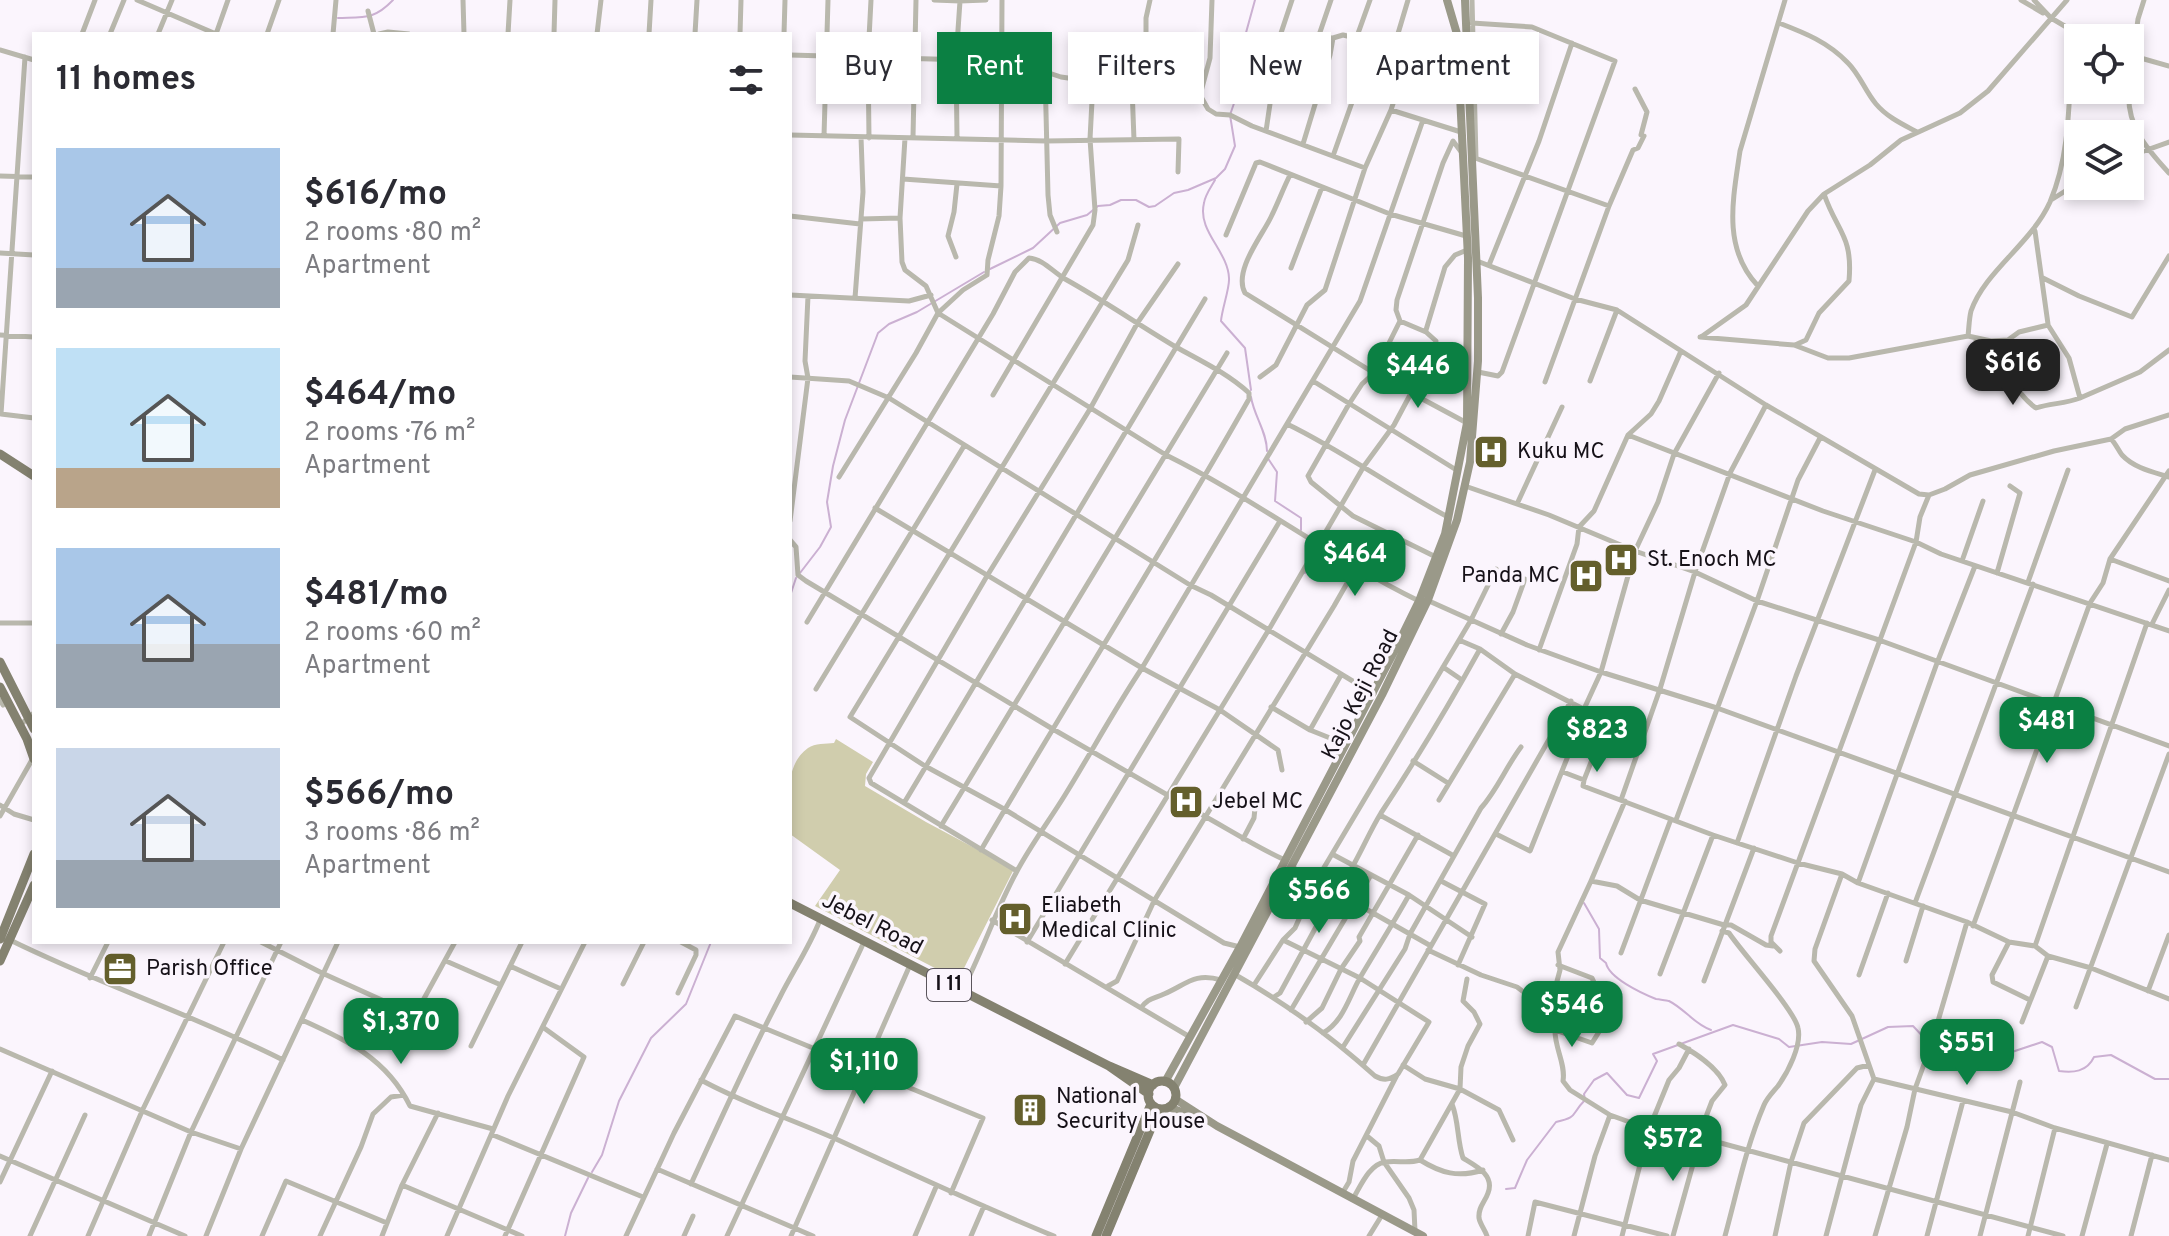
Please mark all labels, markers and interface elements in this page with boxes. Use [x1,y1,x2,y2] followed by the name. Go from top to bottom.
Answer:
[2064,24,2144,200] map controls
[2064,24,2144,104] button: locate
[816,32,921,104] chip: Buy
[937,32,1052,104] chip: Rent
[1068,32,1204,104] chip: Filters
[1220,32,1331,104] chip: New
[1347,32,1539,104] chip: Apartment
[724,58,768,102] icon: filters
[56,59,196,102] text: 11 homes
[2064,120,2144,200] button: layers
[304,174,447,217] text: $616/mo
[120,180,216,276] icon: home
[304,217,481,250] text: 2 rooms · 80 m²
[304,250,431,283] text: Apartment
[1966,339,2060,407] pin: $616
[1371,342,1465,410] pin: $446
[1984,348,2042,381] text: $616
[1385,351,1451,384] text: $446
[304,374,456,417] text: $464/mo
[120,380,216,476] icon: home
[304,417,476,450] text: 2 rooms · 76 m²
[1472,433,1510,471] hospital icon: Kuku MC
[1517,439,1605,466] place label: Kuku MC
[304,450,431,483] text: Apartment
[1308,530,1402,598] pin: $464
[1322,539,1388,572] text: $464
[1602,541,1640,579] hospital icon: St. Enoch MC
[1647,547,1777,574] place label: St. Enoch MC
[1567,557,1605,595] hospital icon: Panda MC
[1461,563,1560,590] place label: Panda MC
[304,574,448,617] text: $481/mo
[120,580,216,676] icon: home
[304,617,481,650] text: 2 rooms · 60 m²
[1317,625,1405,765] street label: Kajo Keji Road
[304,650,431,683] text: Apartment
[2000,697,2094,765] pin: $481
[1550,706,1644,774] pin: $823
[2017,706,2077,739] text: $481
[1565,715,1629,748] text: $823
[304,774,454,817] text: $566/mo
[120,780,216,876] icon: home
[1167,783,1205,821] hospital icon: Jebel MC
[1212,789,1303,816] place label: Jebel MC
[304,817,480,850] text: 3 rooms · 86 m²
[304,850,431,883] text: Apartment
[1272,867,1366,935] pin: $566
[1287,876,1351,909] text: $566
[817,888,927,962] street label: Jebel Road
[1041,893,1177,945] place label: Eliabeth Medical Clinic
[996,900,1034,938] hospital icon: Eliabeth Medical Clinic
[101,950,139,988] office icon: Parish Office
[146,956,273,983] place label: Parish Office
[927,969,971,1001] road number: I 11
[1525,981,1619,1049] pin: $546
[1540,990,1604,1023] text: $546
[336,998,466,1066] pin: $1,370
[361,1007,441,1040] text: $1,370
[1920,1019,2014,1087] pin: $551
[1938,1028,1996,1061] text: $551
[799,1038,929,1106] pin: $1,110
[829,1047,899,1080] text: $1,110
[1056,1084,1205,1136] place label: National Security House
[1011,1091,1049,1129] building icon: National Security House
[1626,1115,1720,1183] pin: $572
[1642,1124,1704,1157] text: $572

